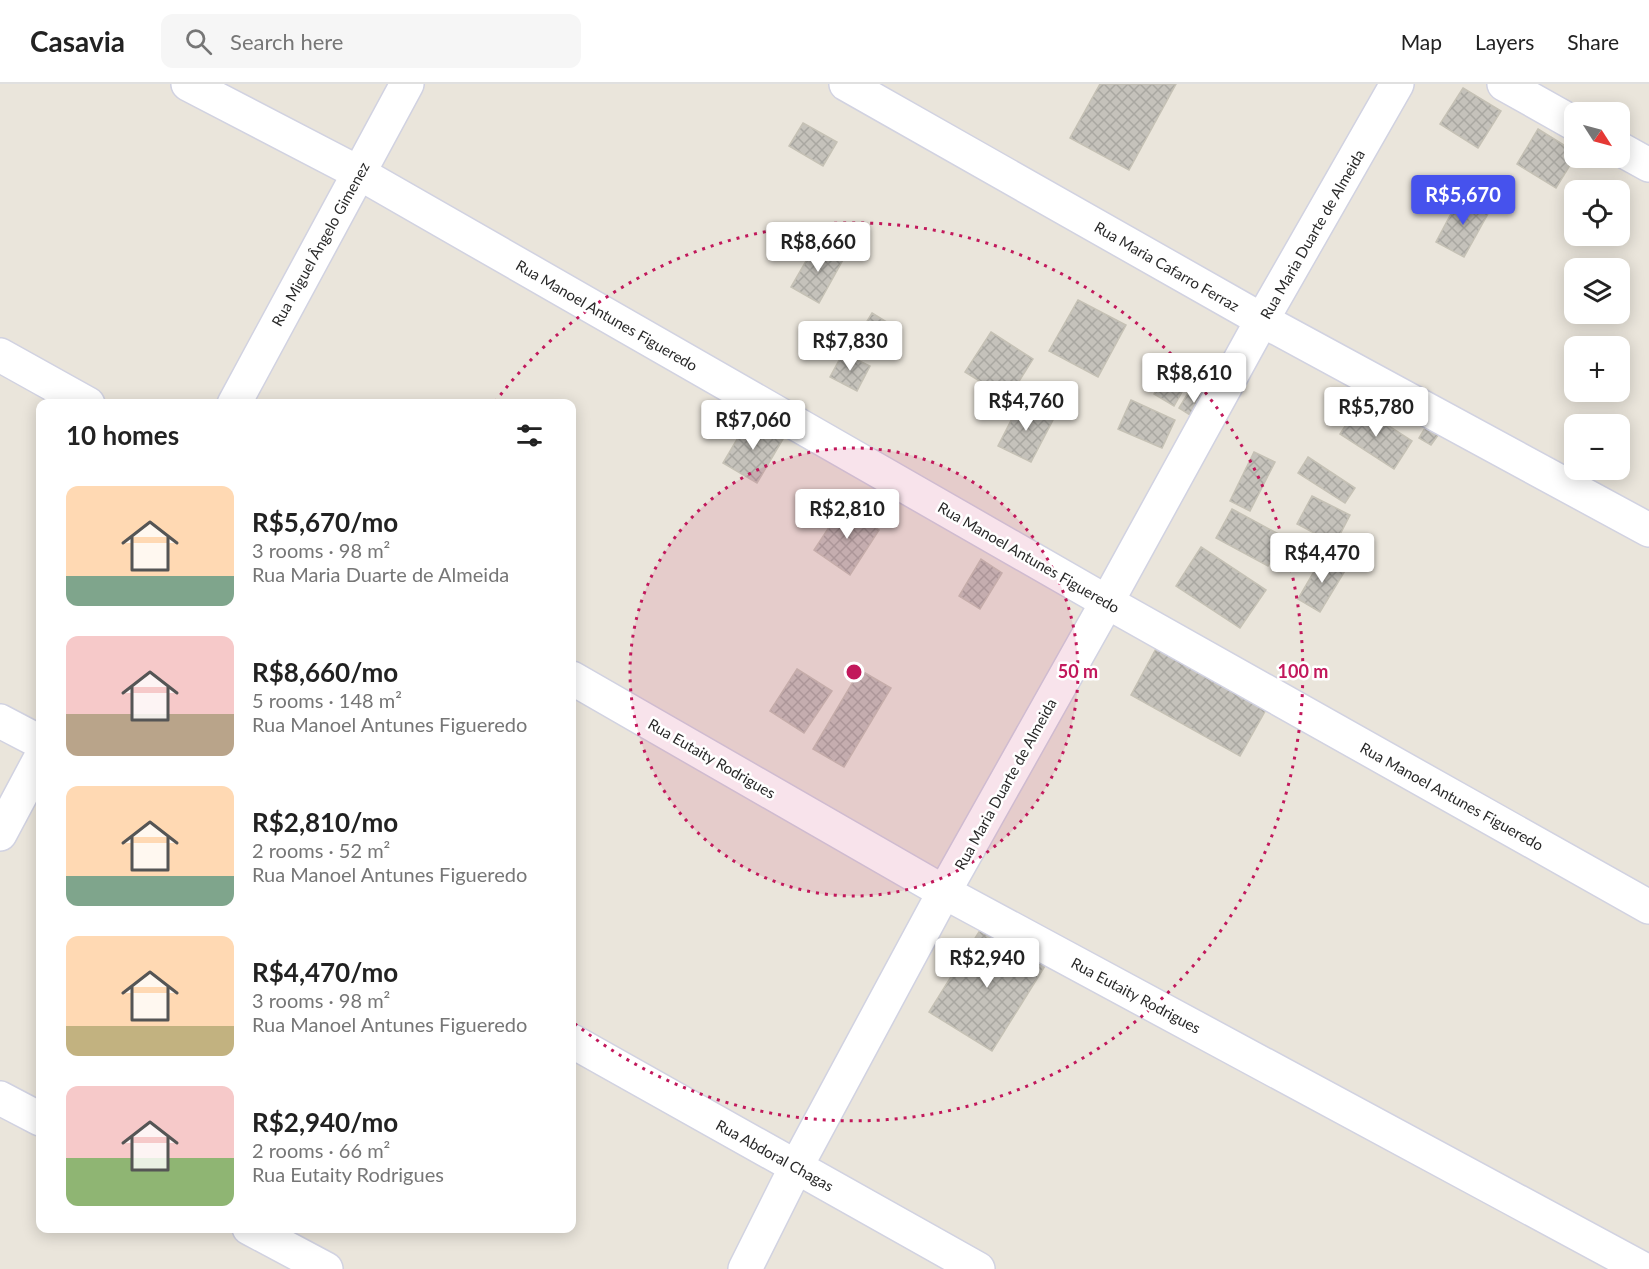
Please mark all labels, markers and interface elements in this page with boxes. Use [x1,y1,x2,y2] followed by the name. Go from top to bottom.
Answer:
[161,14,581,68] search box
[30,24,125,58] text: Casavia
[182,25,215,58] icon: search
[230,28,344,55] text: Search here
[1401,29,1442,54] text: Map
[1475,29,1534,54] text: Layers
[1567,29,1619,54] text: Share
[1564,102,1630,168] north arrow
[1564,102,1630,480] map controls
[1256,146,1368,322] street label: Rua Maria Duarte de Almeida
[267,159,373,329] street label: Rua Miguel Ângelo Gimenez
[1408,175,1518,226] pin: R$5,670
[1564,180,1630,246] button: locate
[1425,182,1501,206] text: R$5,670
[1091,217,1243,315] street label: Rua Maria Cafarro Ferraz
[763,222,873,273] pin: R$8,660
[780,229,856,253] text: R$8,660
[513,256,701,374] street label: Rua Manoel Antunes Figueredo
[1564,258,1630,324] button: layers
[795,321,905,372] pin: R$7,830
[812,328,888,352] text: R$7,830
[1564,336,1630,402] button: +
[1139,353,1249,404] pin: R$8,610
[1156,360,1232,384] text: R$8,610
[971,381,1081,432] pin: R$4,760
[1321,387,1431,438] pin: R$5,780
[988,388,1064,412] text: R$4,760
[1338,394,1414,418] text: R$5,780
[698,400,808,451] pin: R$7,060
[715,407,791,431] text: R$7,060
[1564,414,1630,480] button: −
[66,419,179,451] text: 10 homes
[513,419,546,452] icon: filters
[792,489,902,540] pin: R$2,810
[809,496,885,520] text: R$2,810
[935,498,1123,616] street label: Rua Manoel Antunes Figueredo
[252,506,398,538] text: R$5,670/mo
[114,510,186,582] icon: home
[1267,533,1377,584] pin: R$4,470
[252,538,390,562] text: 3 rooms · 98 m²
[1284,540,1360,564] text: R$4,470
[252,562,509,586] text: Rua Maria Duarte de Almeida
[252,656,398,688] text: R$8,660/mo
[114,660,186,732] icon: home
[1058,660,1098,682] text: 50 m
[1278,660,1328,682] text: 100 m
[844,662,864,682] centre of rings
[252,688,402,712] text: 5 rooms · 148 m²
[950,695,1060,873] street label: Rua Maria Duarte de Almeida
[252,712,527,736] text: Rua Manoel Antunes Figueredo
[645,714,779,802] street label: Rua Eutaity Rodrigues
[1357,738,1547,854] street label: Rua Manoel Antunes Figueredo
[252,806,398,838] text: R$2,810/mo
[114,810,186,882] icon: home
[252,838,390,862] text: 2 rooms · 52 m²
[252,862,527,886] text: Rua Manoel Antunes Figueredo
[932,938,1042,989] pin: R$2,940
[949,945,1025,969] text: R$2,940
[1068,953,1204,1037] street label: Rua Eutaity Rodrigues
[252,956,398,988] text: R$4,470/mo
[114,960,186,1032] icon: home
[252,988,390,1012] text: 3 rooms · 98 m²
[252,1012,527,1036] text: Rua Manoel Antunes Figueredo
[252,1106,398,1138] text: R$2,940/mo
[114,1110,186,1182] icon: home
[713,1115,837,1195] street label: Rua Abdoral Chagas
[252,1138,390,1162] text: 2 rooms · 66 m²
[252,1162,444,1186] text: Rua Eutaity Rodrigues

